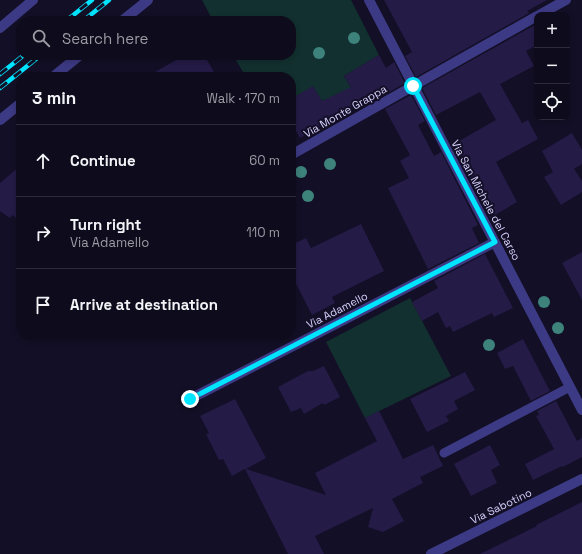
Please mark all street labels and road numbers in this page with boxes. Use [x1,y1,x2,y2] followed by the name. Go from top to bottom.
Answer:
[301,81,390,141] street label: Via Monte Grappa
[448,137,524,263] street label: Via San Michele del Carso
[304,288,370,331] street label: Via Adamello
[468,485,534,527] street label: Via Sabotino

